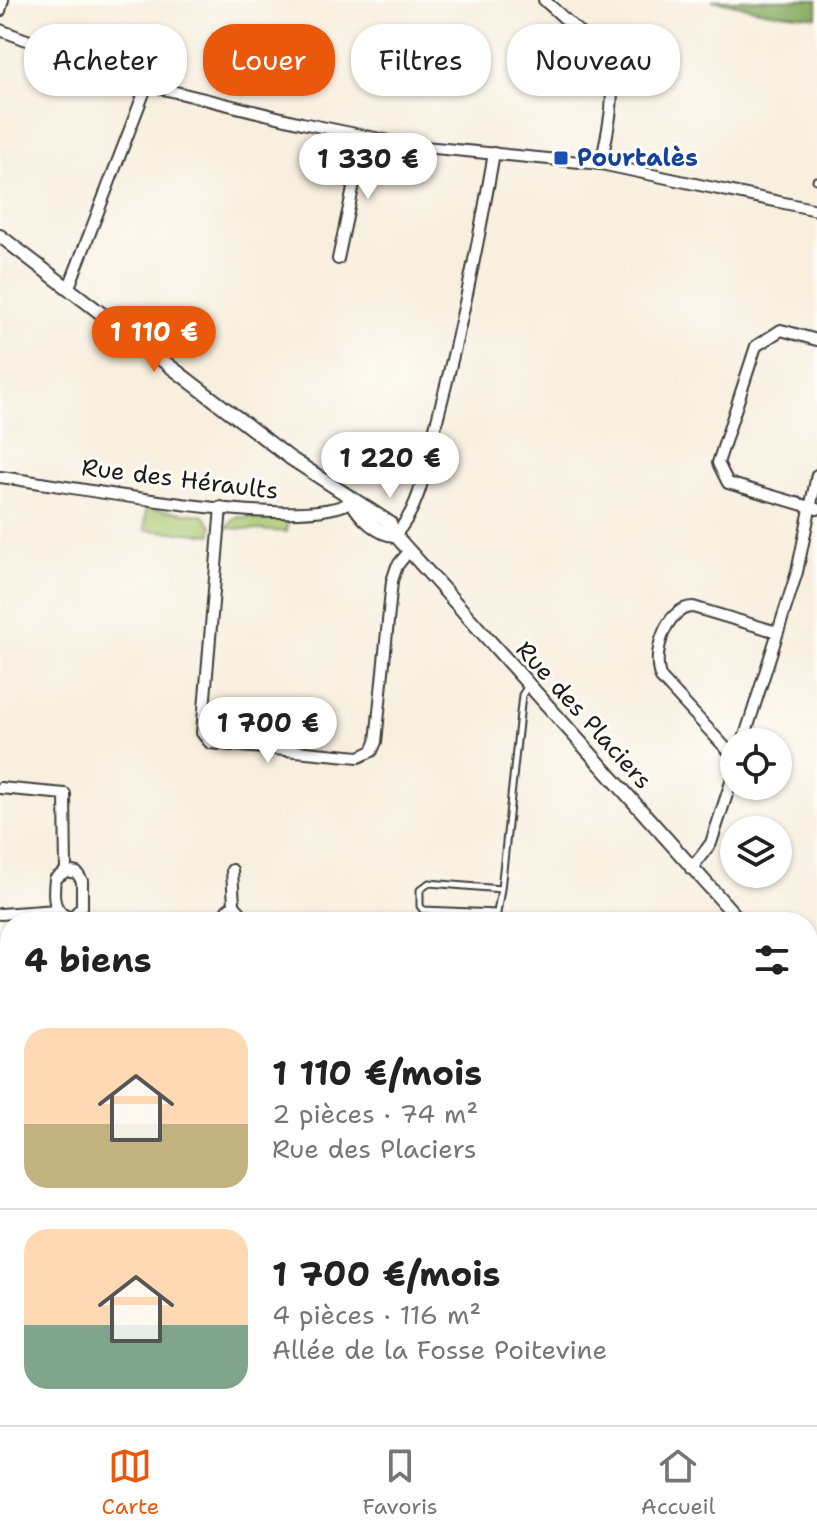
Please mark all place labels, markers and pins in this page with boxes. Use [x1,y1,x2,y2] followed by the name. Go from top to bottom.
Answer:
[294,133,442,201] pin: 1 330 €
[577,142,698,174] place label: Pourtalès
[552,149,570,167] marker: Pourtalès
[80,306,228,374] pin: 1 110 €
[316,432,464,500] pin: 1 220 €
[194,697,342,765] pin: 1 700 €

